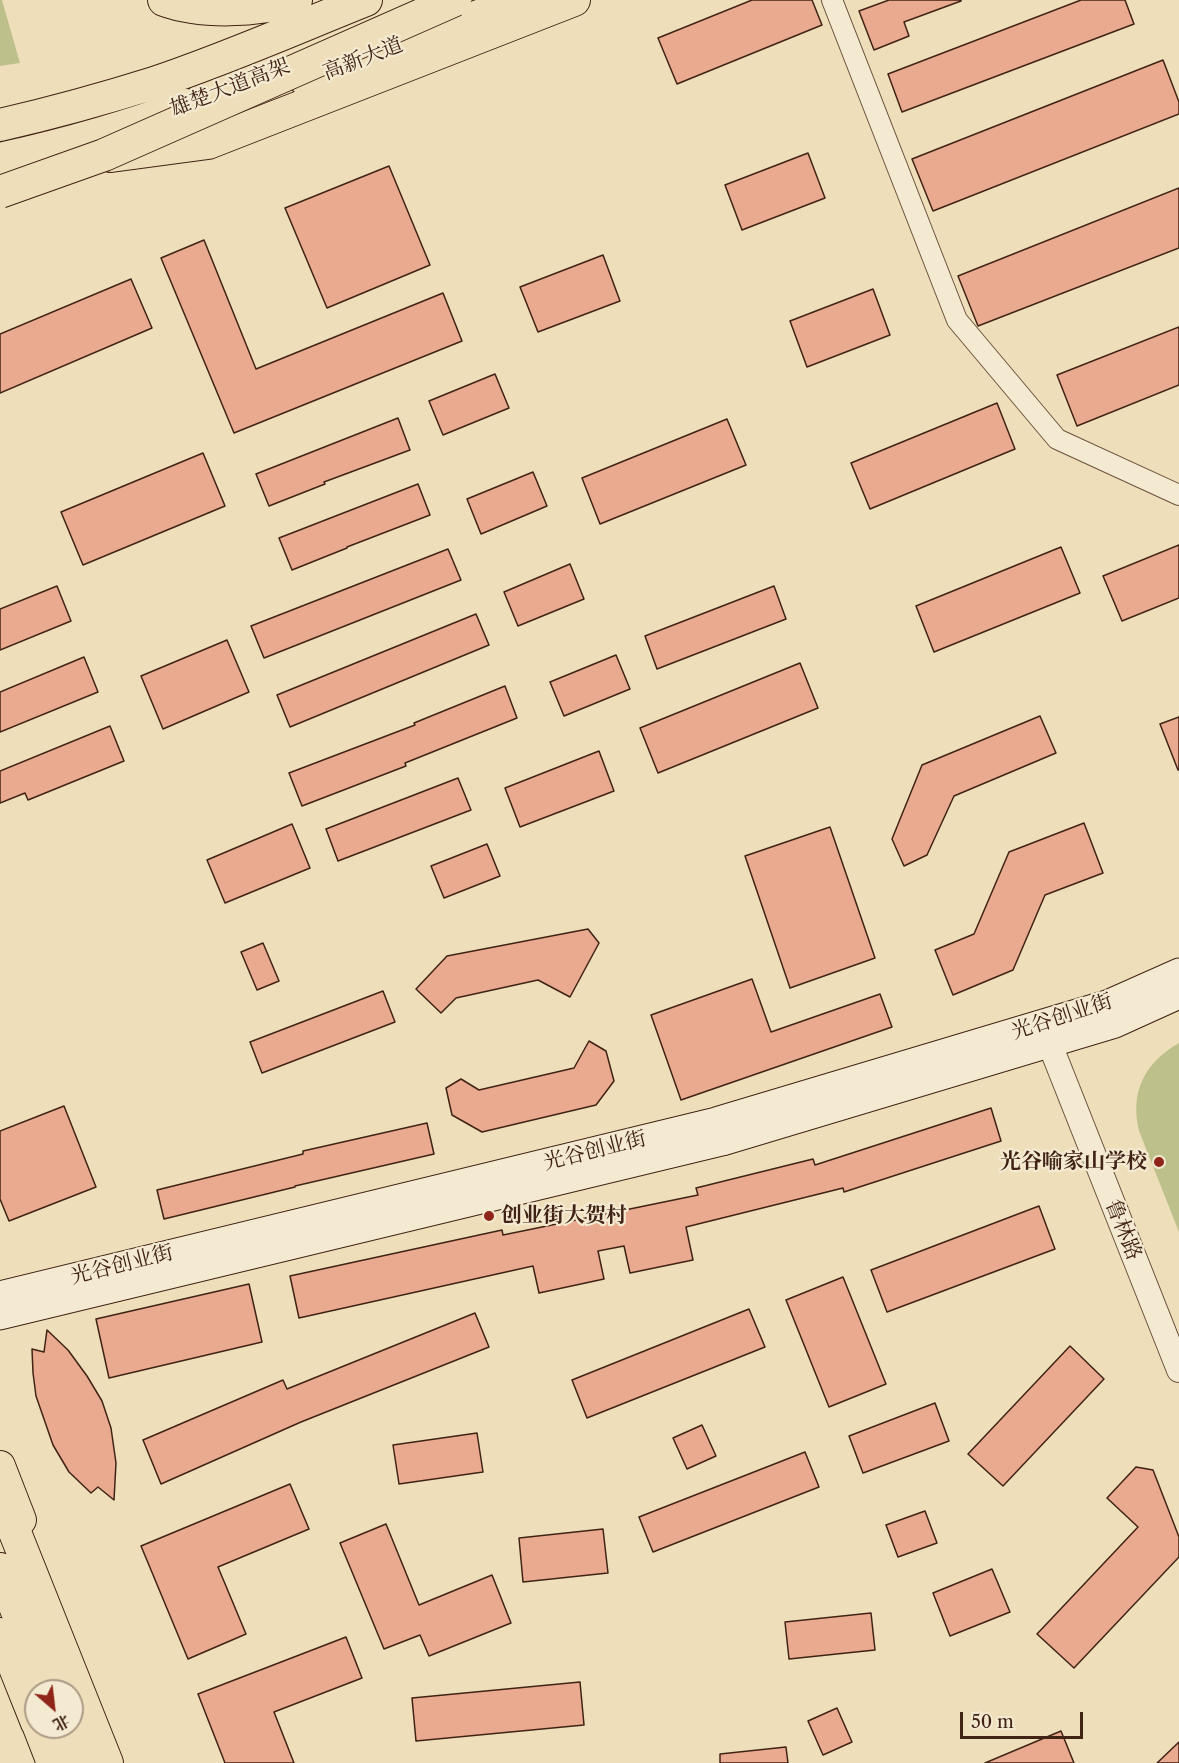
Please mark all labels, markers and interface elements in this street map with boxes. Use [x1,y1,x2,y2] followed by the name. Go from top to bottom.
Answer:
[319,32,407,86] street label: 高新大道
[167,54,293,122] street label: 雄楚大道高架
[1008,989,1116,1045] street label: 光谷创业街
[541,1126,649,1176] street label: 光谷创业街
[1000,1149,1147,1175] place label: 光谷喻家山学校
[1152,1155,1166,1169] marker: 光谷喻家山学校
[1100,1196,1146,1264] street label: 鲁林路
[501,1203,627,1229] place label: 创业街大贺村
[482,1209,496,1223] marker: 创业街大贺村
[68,1240,176,1290] street label: 光谷创业街
[24,1679,84,1739] north arrow
[963,1700,1086,1738] scale bar
[50,1711,73,1736] text: 北
[971,1711,1014,1733] text: 50 m

